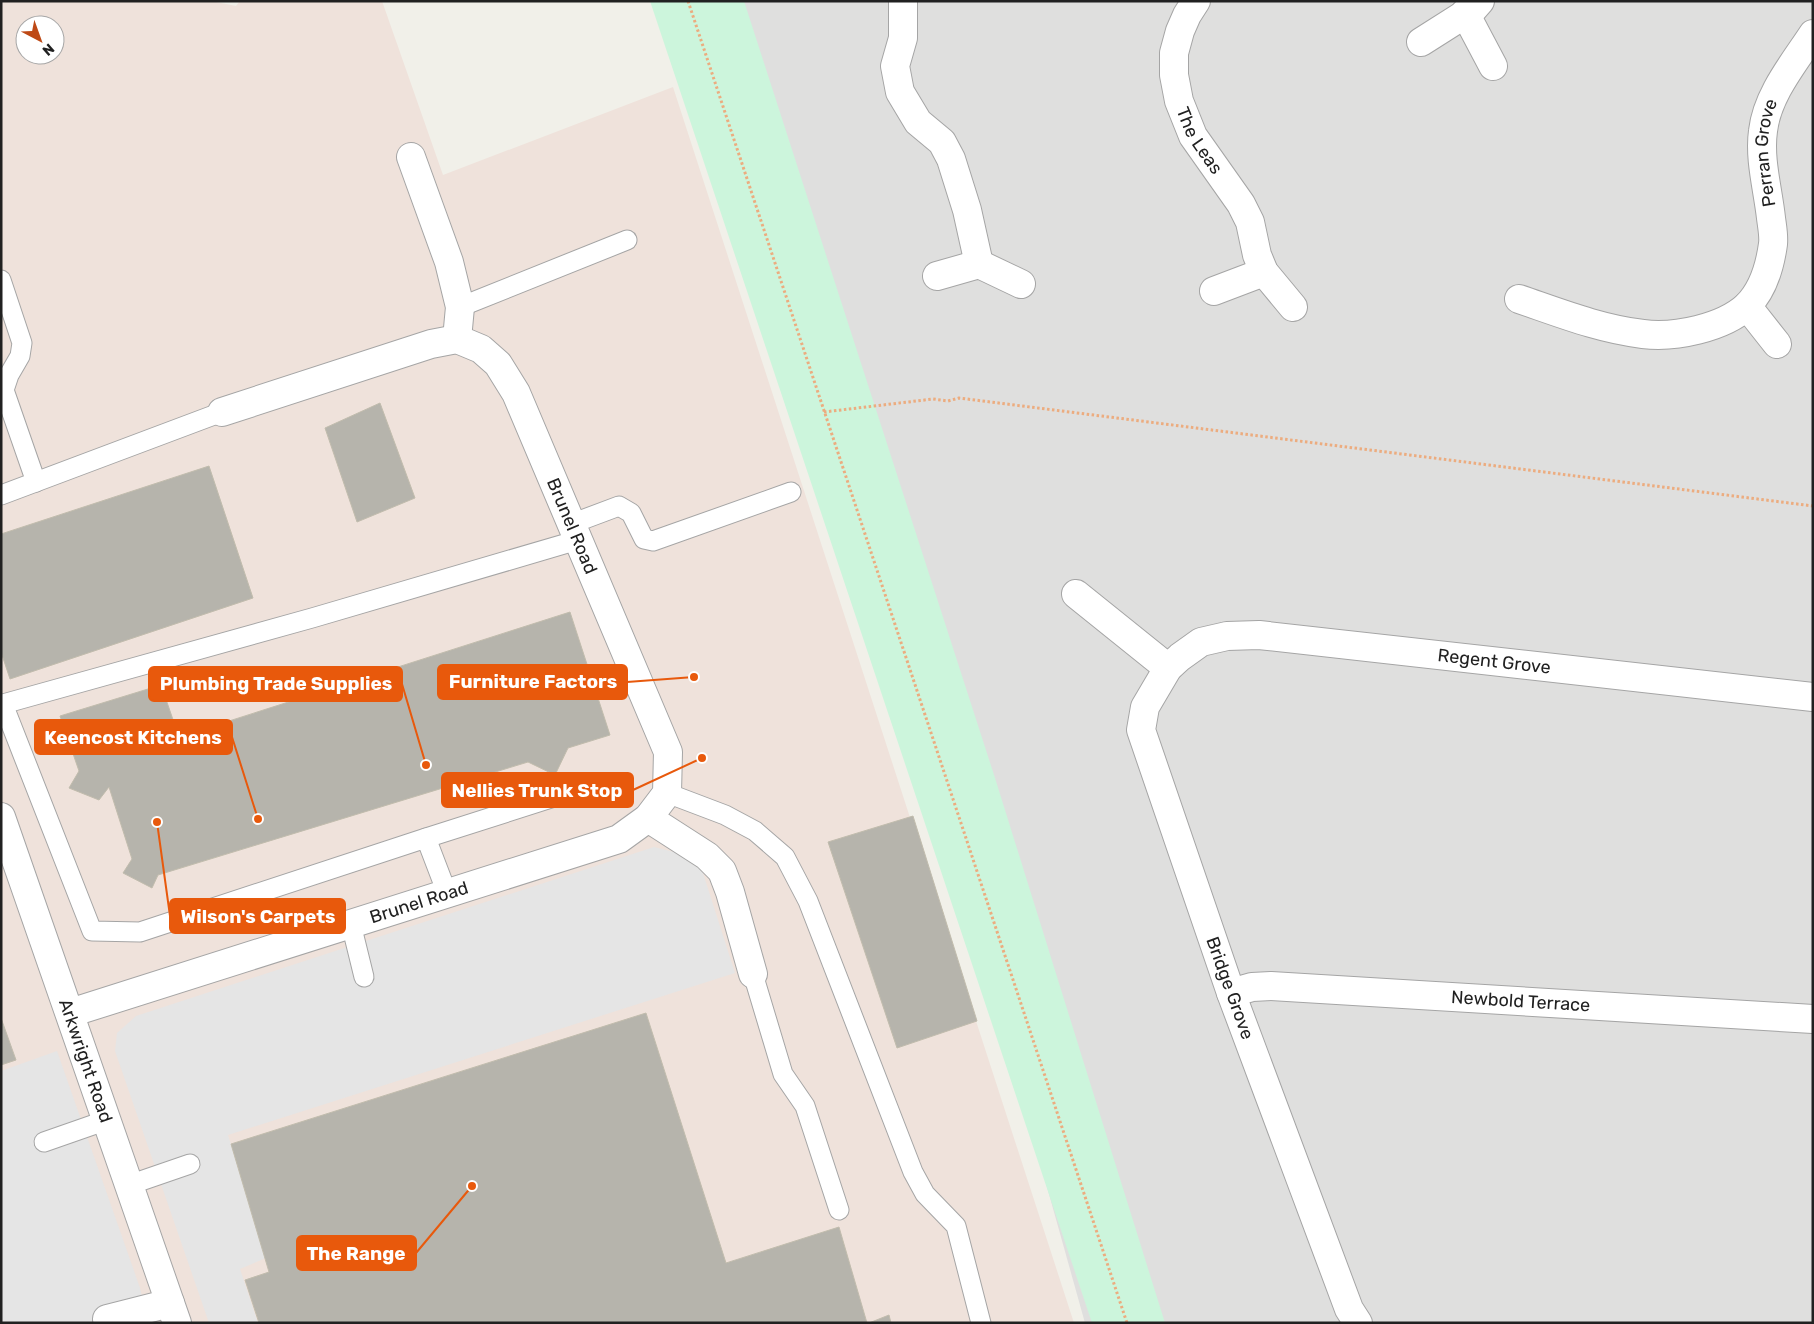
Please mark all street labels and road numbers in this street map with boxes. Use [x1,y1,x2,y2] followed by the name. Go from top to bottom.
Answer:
[1751,95,1782,208] street label: Perran Grove
[1171,104,1228,179] street label: The Leas
[542,475,602,577] street label: Brunel Road
[1437,644,1552,679] street label: Regent Grove
[367,876,471,928] street label: Brunel Road
[1201,934,1259,1042] street label: Bridge Grove
[1451,986,1591,1016] street label: Newbold Terrace
[54,996,117,1125] street label: Arkwright Road

